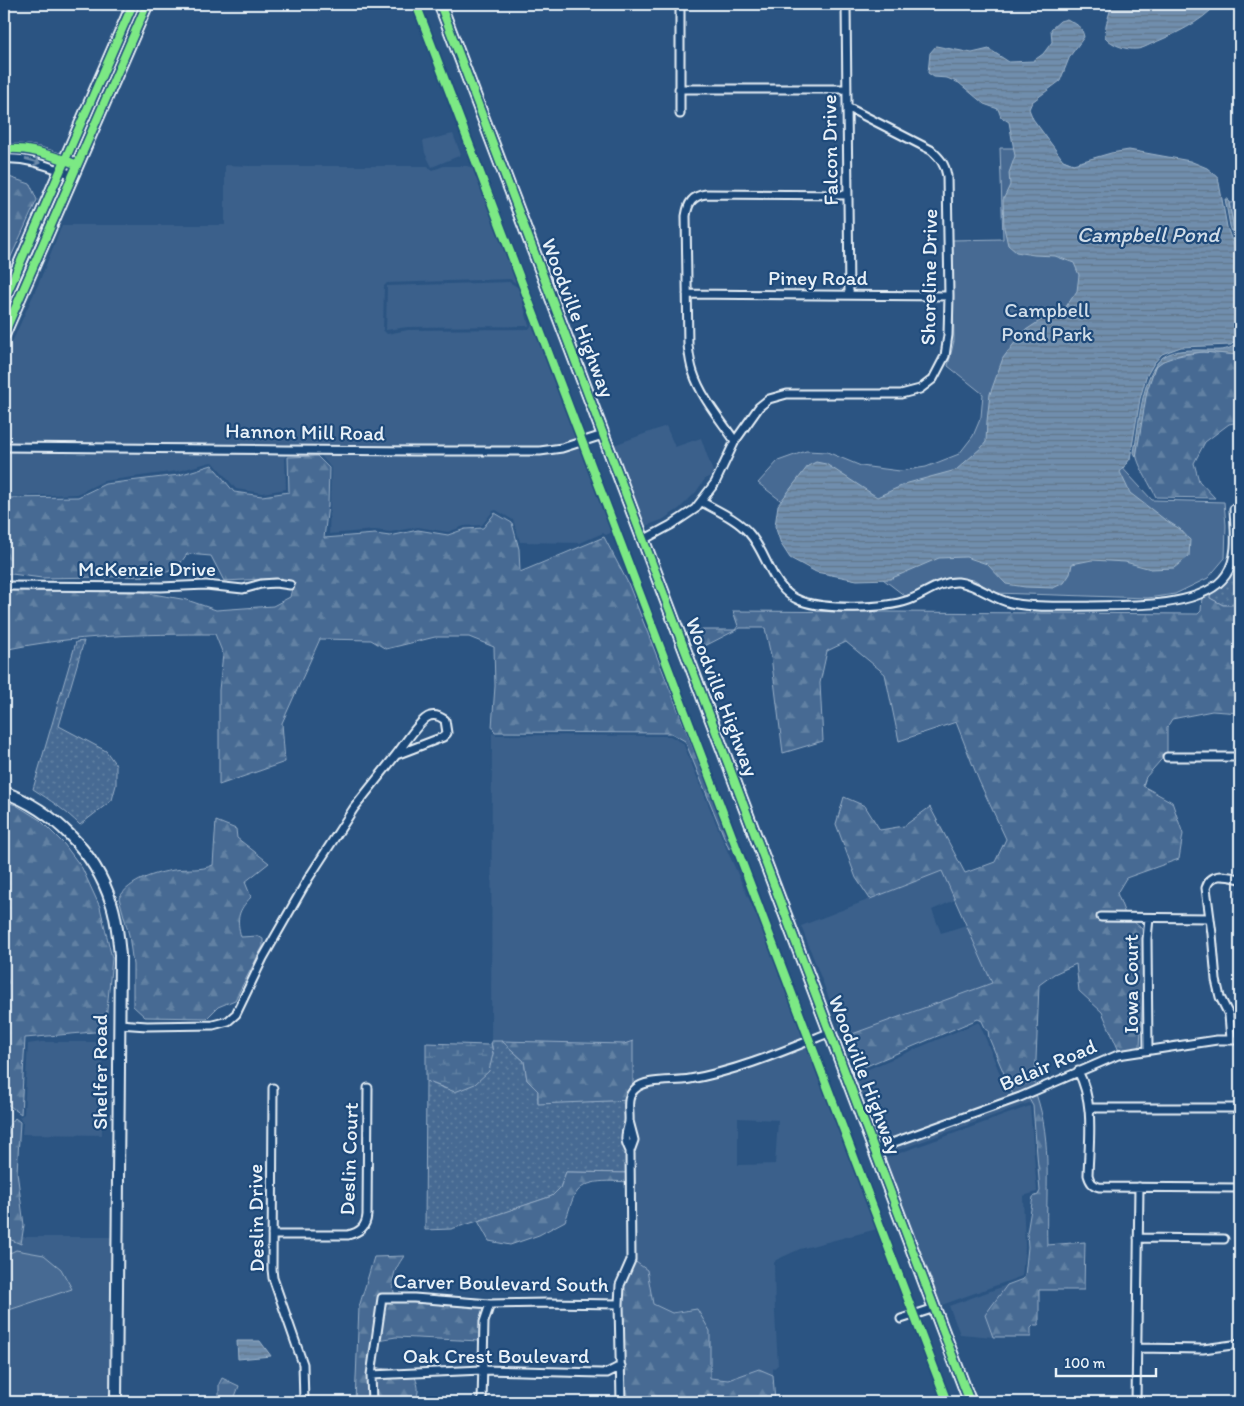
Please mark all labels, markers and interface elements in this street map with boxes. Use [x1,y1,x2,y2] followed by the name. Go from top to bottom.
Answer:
[816,94,843,206] street label: Falcon Drive
[24,157,40,167] one-way arrow
[915,208,942,346] street label: Shoreline Drive
[1077,221,1221,248] water label: Campbell Pond
[537,235,620,401] street label: Woodville Highway
[768,265,868,290] street label: Piney Road
[1001,297,1093,346] park label: Campbell Pond Park
[225,418,386,445] street label: Hannon Mill Road
[78,556,216,581] street label: McKenzie Drive
[681,614,764,780] street label: Woodville Highway
[1118,934,1143,1034] street label: Iowa Court
[824,992,907,1158] street label: Woodville Highway
[87,1014,112,1130] street label: Shelfer Road
[996,1033,1101,1096] street label: Belair Road
[334,1102,363,1216] street label: Deslin Court
[242,1164,269,1272] street label: Deslin Drive
[393,1268,609,1297] street label: Carver Boulevard South
[403,1343,589,1368] street label: Oak Crest Boulevard
[1056,1346,1156,1378] scale bar
[1064,1354,1106,1372] text: 100 m

